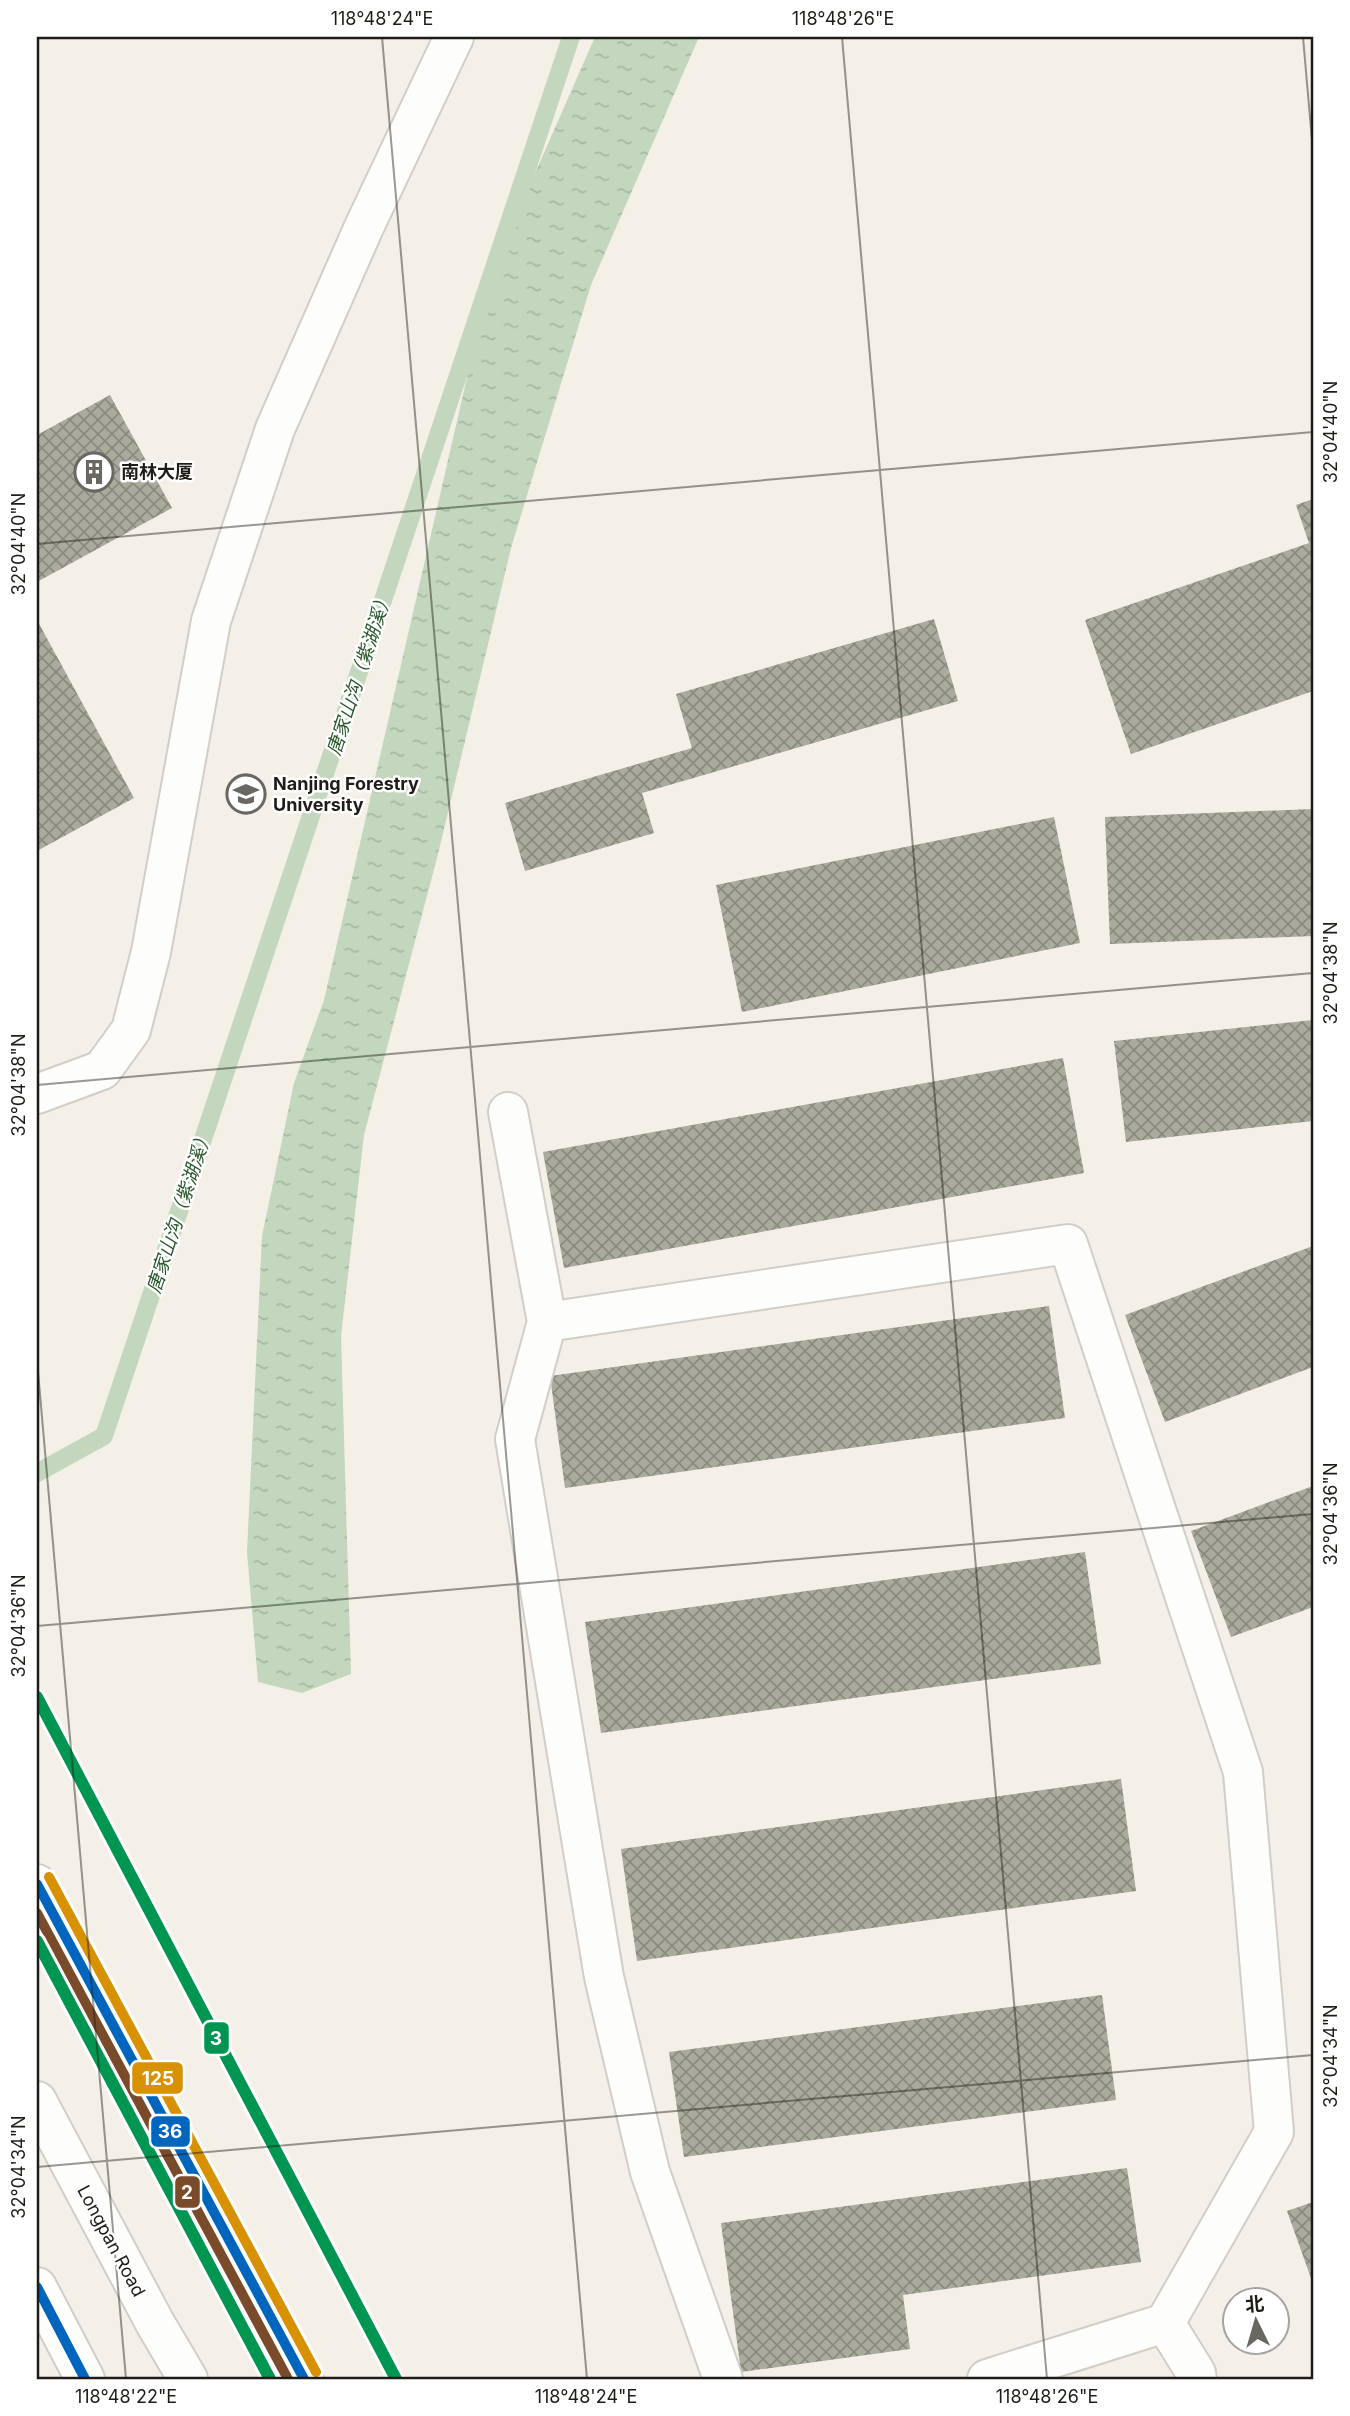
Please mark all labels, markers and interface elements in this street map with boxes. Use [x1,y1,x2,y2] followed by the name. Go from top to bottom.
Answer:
[331,8,433,29] text: 118°48'24"E
[792,8,894,29] text: 118°48'26"E
[1320,381,1341,483] text: 32°04'40"N
[73,451,115,493] building icon: 南林大厦
[121,461,193,482] place label: 南林大厦
[8,493,29,595] text: 32°04'40"N
[322,588,397,758] water label: 唐家山沟（紫湖溪）
[225,773,267,815] school or university icon: Nanjing Forestry University
[273,773,419,815] place label: Nanjing Forestry University
[1320,922,1341,1024] text: 32°04'38"N
[8,1034,29,1136] text: 32°04'38"N
[142,1126,217,1296] water label: 唐家山沟（紫湖溪）
[1320,1463,1341,1565] text: 32°04'36"N
[8,1575,29,1677] text: 32°04'36"N
[1320,2004,1341,2108] text: 32°04'34"N
[203,2021,230,2055] line badge: 3
[210,2027,222,2050] text: 3
[131,2061,184,2095] line badge: 125
[142,2067,174,2090] text: 125
[8,2115,29,2219] text: 32°04'34"N
[150,2115,191,2148] line badge: 36
[158,2120,182,2143] text: 36
[174,2175,201,2209] line badge: 2
[181,2181,193,2204] text: 2
[73,2182,150,2300] street label: Longpan Road
[1220,2286,1290,2356] north arrow
[1244,2292,1265,2317] text: 北
[75,2386,177,2407] text: 118°48'22"E
[535,2386,637,2407] text: 118°48'24"E
[996,2386,1098,2407] text: 118°48'26"E

